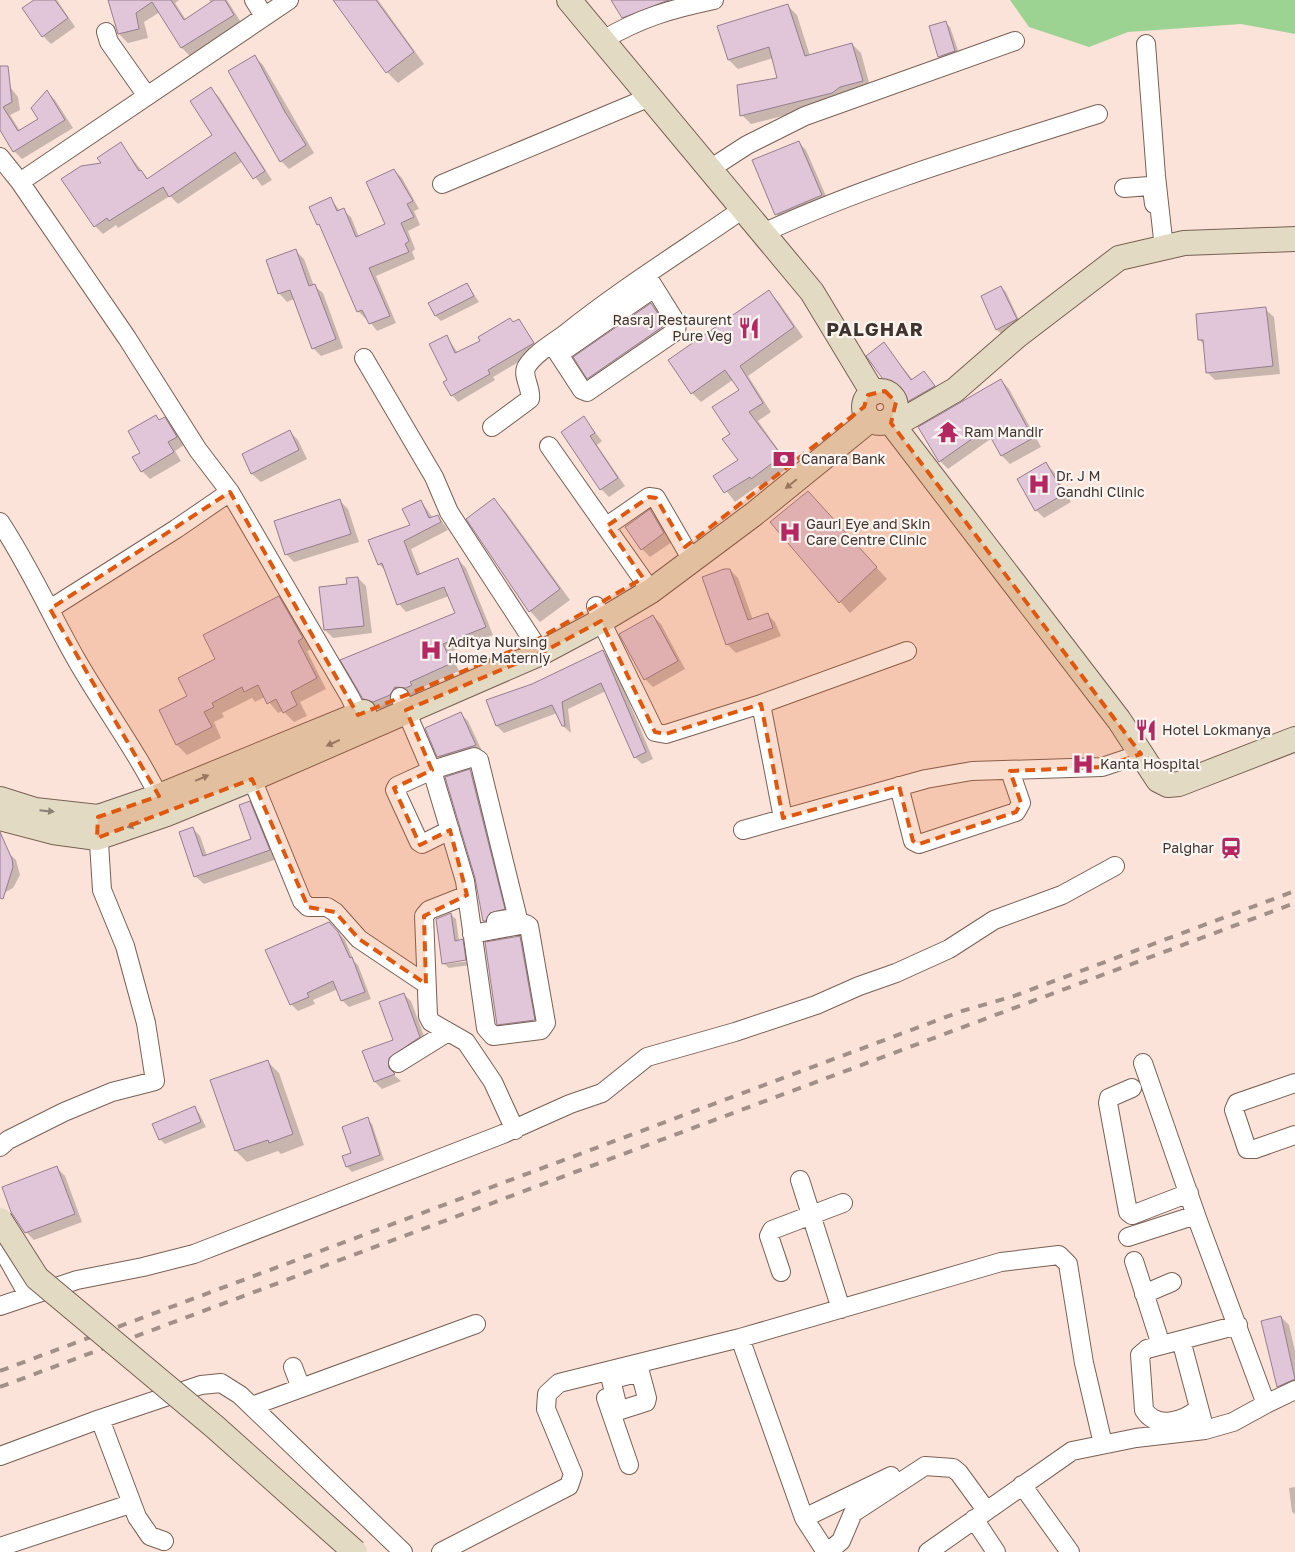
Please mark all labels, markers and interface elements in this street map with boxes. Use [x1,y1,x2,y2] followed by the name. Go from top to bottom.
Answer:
[612,311,732,344] place label: Rasraj Restaurent Pure Veg
[736,315,762,341] restaurant icon: Rasraj Restaurent Pure Veg
[826,317,924,340] district label: PALGHAR
[935,419,961,445] temple icon: Ram Mandir
[964,423,1044,440] place label: Ram Mandir
[771,446,797,472] bank icon: Canara Bank
[801,450,886,467] place label: Canara Bank
[1056,467,1145,500] place label: Dr. J M Gandhi Clinic
[1026,471,1052,497] hospital icon: Dr. J M Gandhi Clinic
[785,478,798,489] one-way arrow
[806,515,930,548] place label: Gauri Eye and Skin Care Centre Clinic
[777,519,803,545] hospital icon: Gauri Eye and Skin Care Centre Clinic
[448,633,550,666] place label: Aditya Nursing Home Materniy
[418,637,444,663] hospital icon: Aditya Nursing Home Materniy
[1133,717,1159,743] restaurant icon: Hotel Lokmanya
[1162,721,1271,738] place label: Hotel Lokmanya
[326,740,340,748] one-way arrow
[1070,751,1096,777] hospital icon: Kanta Hospital
[1100,755,1200,772] place label: Kanta Hospital
[195,773,209,781] one-way arrow
[39,808,55,816] one-way arrow
[126,821,141,829] one-way arrow
[1218,835,1244,861] station icon: Palghar
[1162,839,1215,856] place label: Palghar

